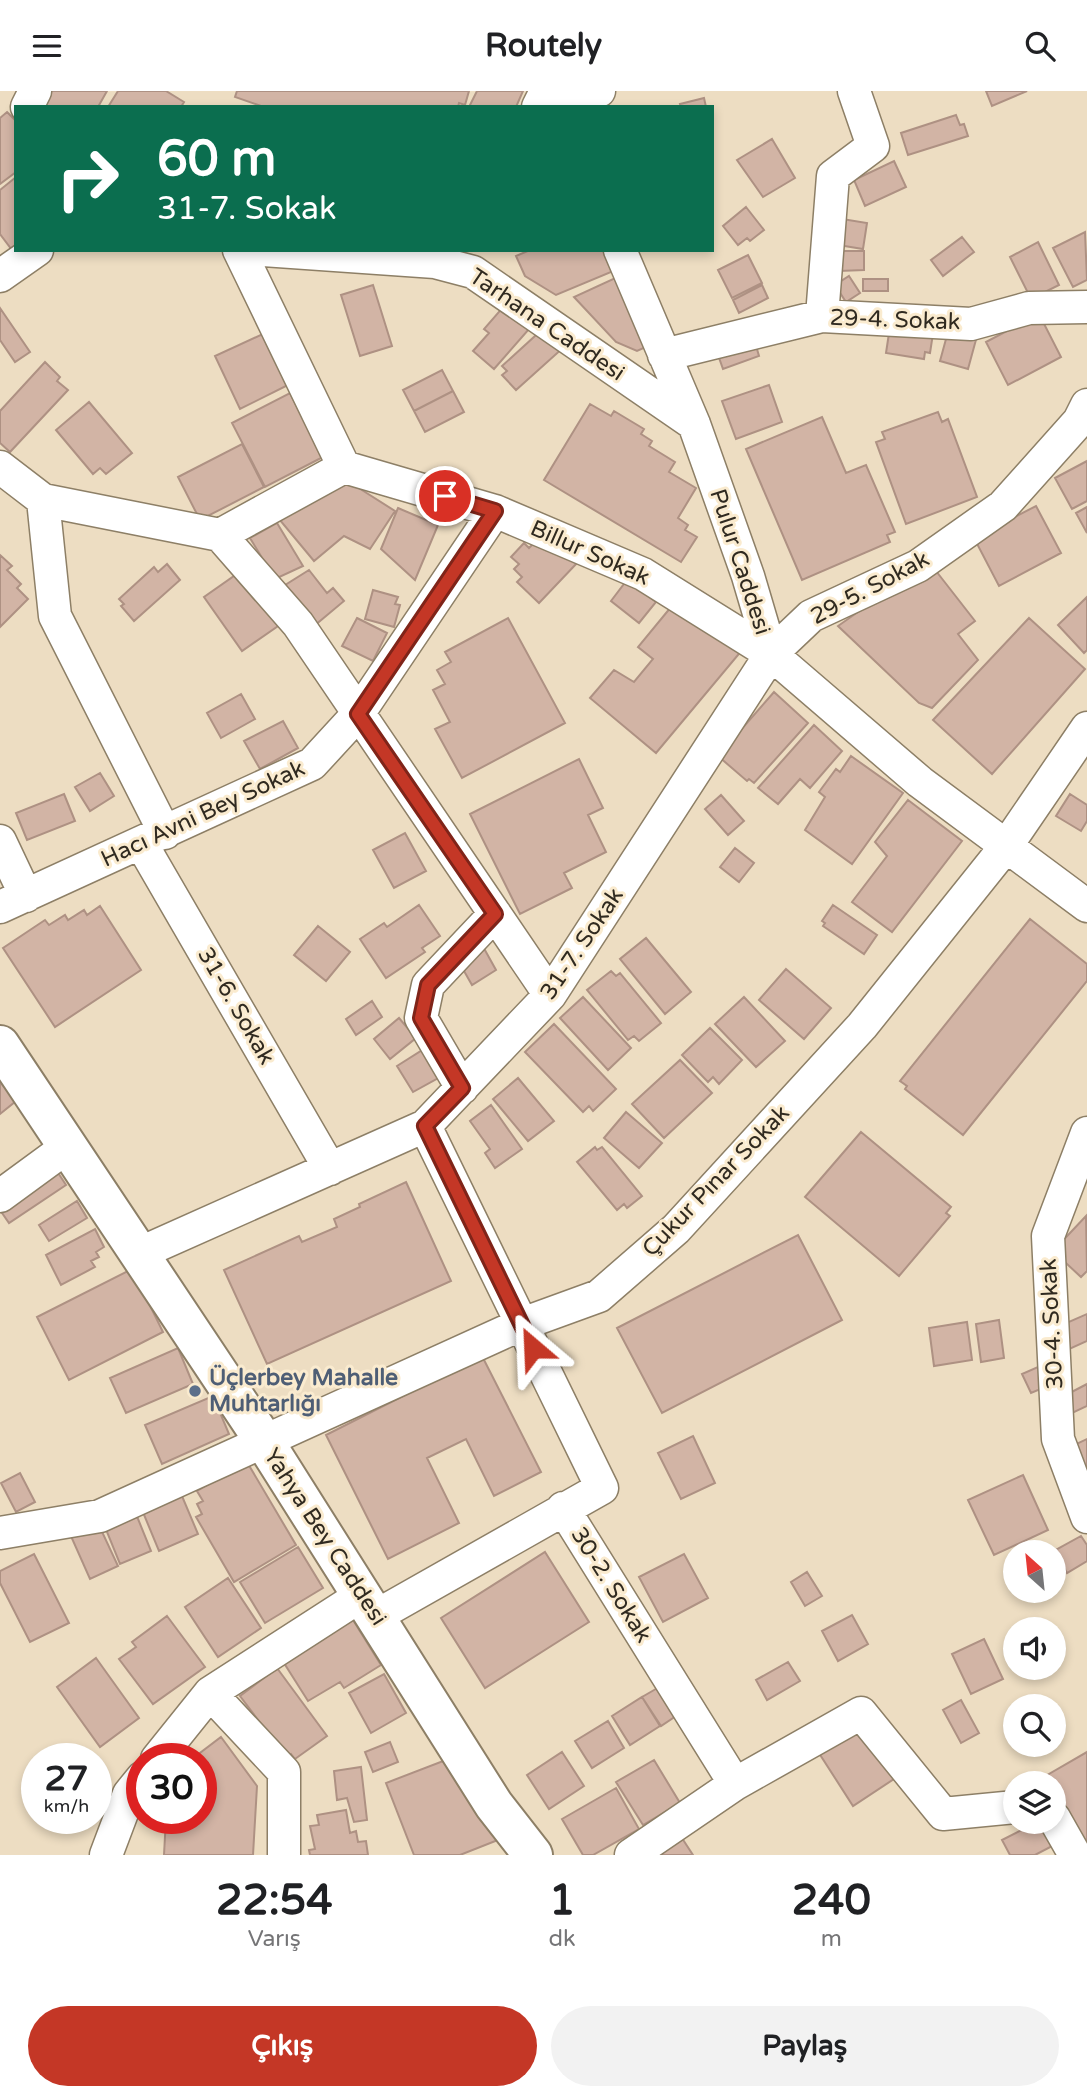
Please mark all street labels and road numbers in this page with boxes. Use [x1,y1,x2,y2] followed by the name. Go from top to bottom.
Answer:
[464,263,630,387] street label: Tarhana Caddesi
[829,304,961,336] street label: 29-4. Sokak
[703,486,777,638] street label: Pulur Caddesi
[526,514,654,592] street label: Billur Sokak
[806,545,934,631] street label: 29-5. Sokak
[97,755,309,873] street label: Hacı Avni Bey Sokak
[534,883,630,1005] street label: 31-7. Sokak
[191,942,281,1070] street label: 31-6. Sokak
[637,1099,795,1263] street label: Çukur Pınar Sokak
[1035,1258,1069,1390] street label: 30-4. Sokak
[257,1443,393,1631] street label: Yahya Bey Caddesi
[565,1522,657,1648] street label: 30-2. Sokak

